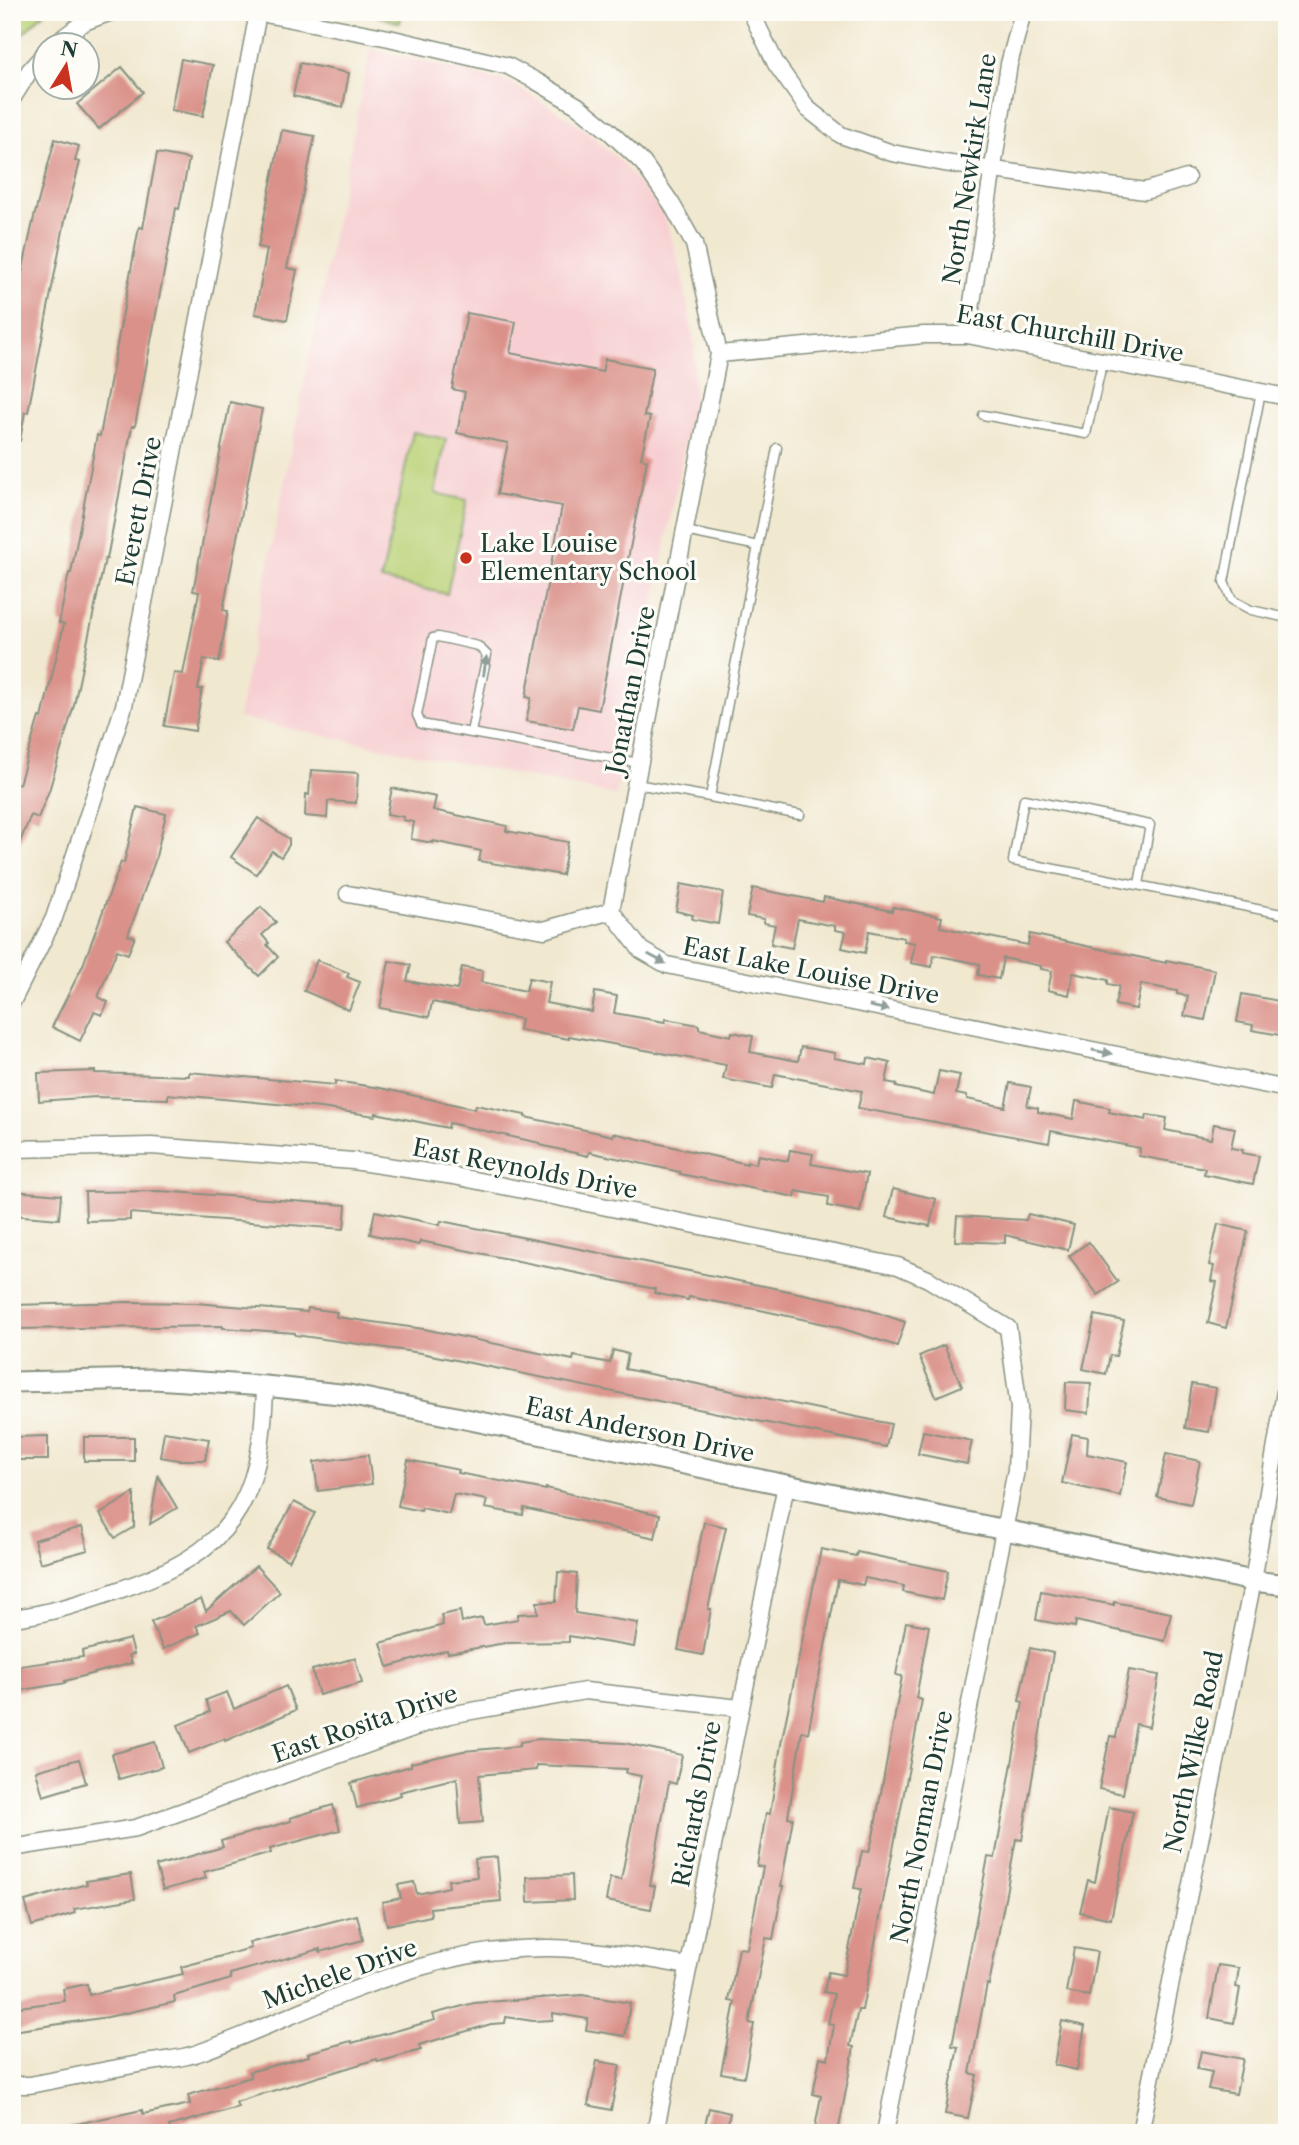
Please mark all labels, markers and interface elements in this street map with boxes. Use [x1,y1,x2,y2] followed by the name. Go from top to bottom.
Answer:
[32,32,102,102] north arrow
[59,37,79,63] text: N
[937,51,1002,287] street label: North Newkirk Lane
[954,299,1186,368] street label: East Churchill Drive
[110,434,167,588] street label: Everett Drive
[480,529,697,586] place label: Lake Louise Elementary School
[458,550,474,566] marker: Lake Louise Elementary School
[599,603,661,780] street label: Jonathan Drive
[480,655,491,677] one-way arrow
[680,931,942,1010] street label: East Lake Louise Drive
[648,953,668,965] one-way arrow
[868,1002,890,1013] one-way arrow
[1091,1047,1113,1058] one-way arrow
[410,1132,640,1205] street label: East Reynolds Drive
[523,1391,757,1468] street label: East Anderson Drive
[1158,1648,1229,1856] street label: North Wilke Road
[268,1678,461,1769] street label: East Rosita Drive
[885,1708,958,1946] street label: North Norman Drive
[666,1718,727,1890] street label: Richards Drive
[259,1932,421,2015] street label: Michele Drive

